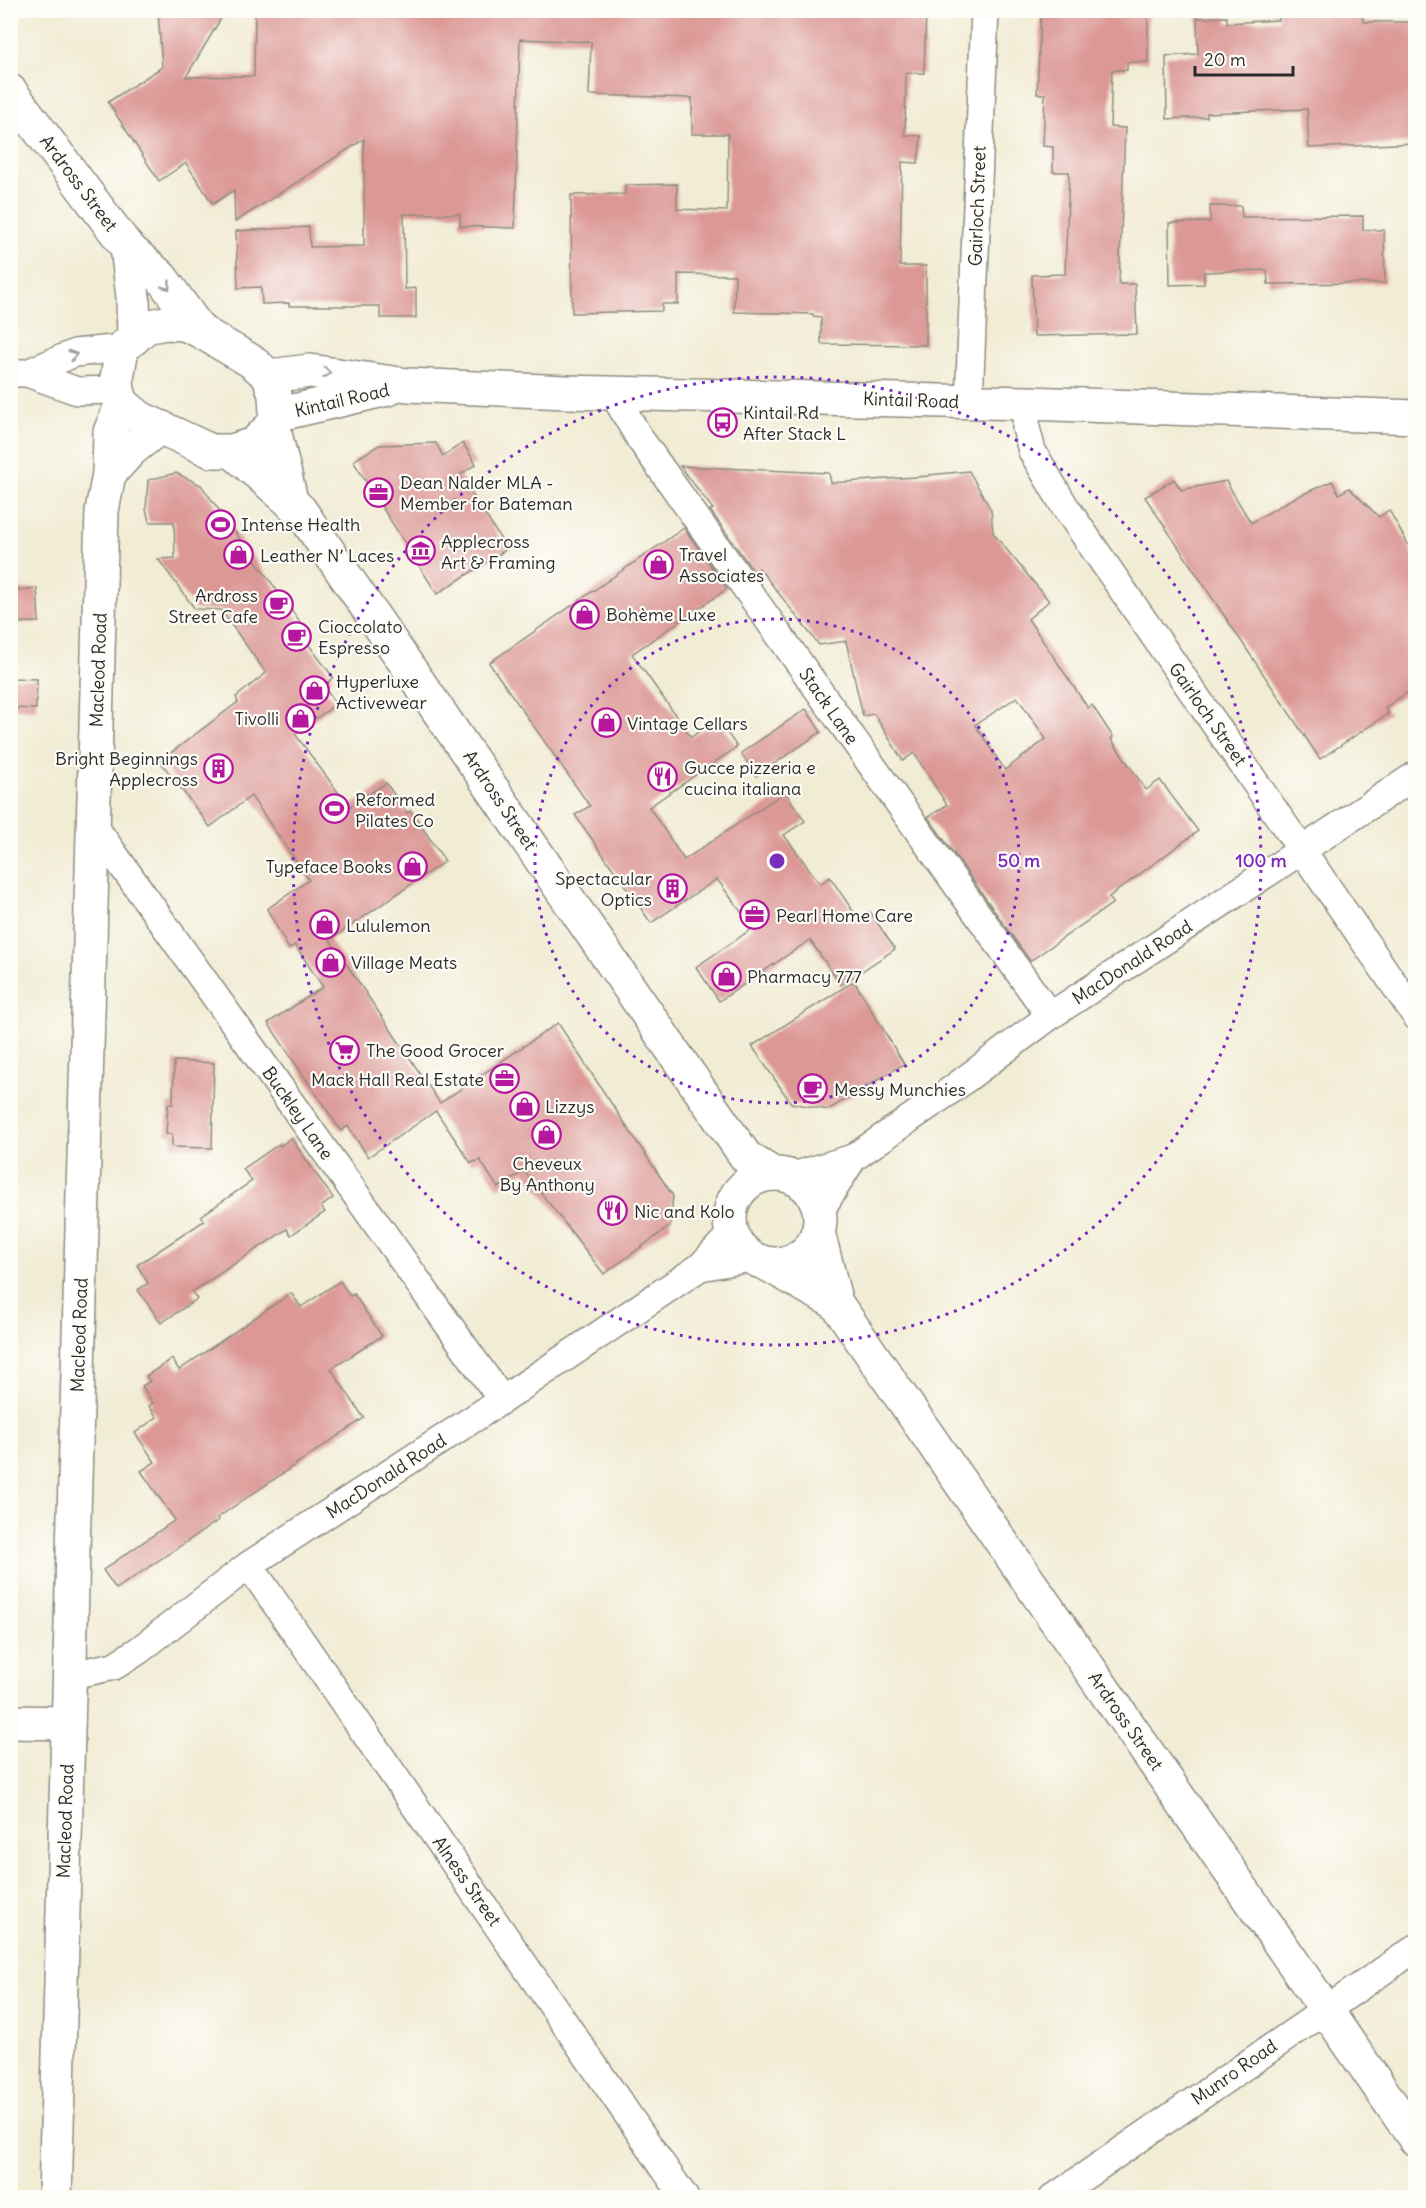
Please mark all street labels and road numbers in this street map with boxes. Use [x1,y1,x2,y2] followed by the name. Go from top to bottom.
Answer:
[35,130,123,236] street label: Ardross Street
[963,145,991,267] street label: Gairloch Street
[292,378,392,422] street label: Kintail Road
[862,387,960,413] street label: Kintail Road
[85,612,112,728] street label: Macleod Road
[1164,658,1252,770] street label: Gairloch Street
[794,663,864,749] street label: Stack Lane
[458,746,542,854] street label: Ardross Street
[1068,914,1197,1009] street label: MacDonald Road
[257,1062,339,1164] street label: Buckley Lane
[66,1277,93,1393] street label: Macleod Road
[322,1428,451,1523] street label: MacDonald Road
[1084,1667,1168,1775] street label: Ardross Street
[52,1763,79,1879] street label: Macleod Road
[428,1832,506,1930] street label: Alness Street
[1187,2034,1282,2110] street label: Munro Road

